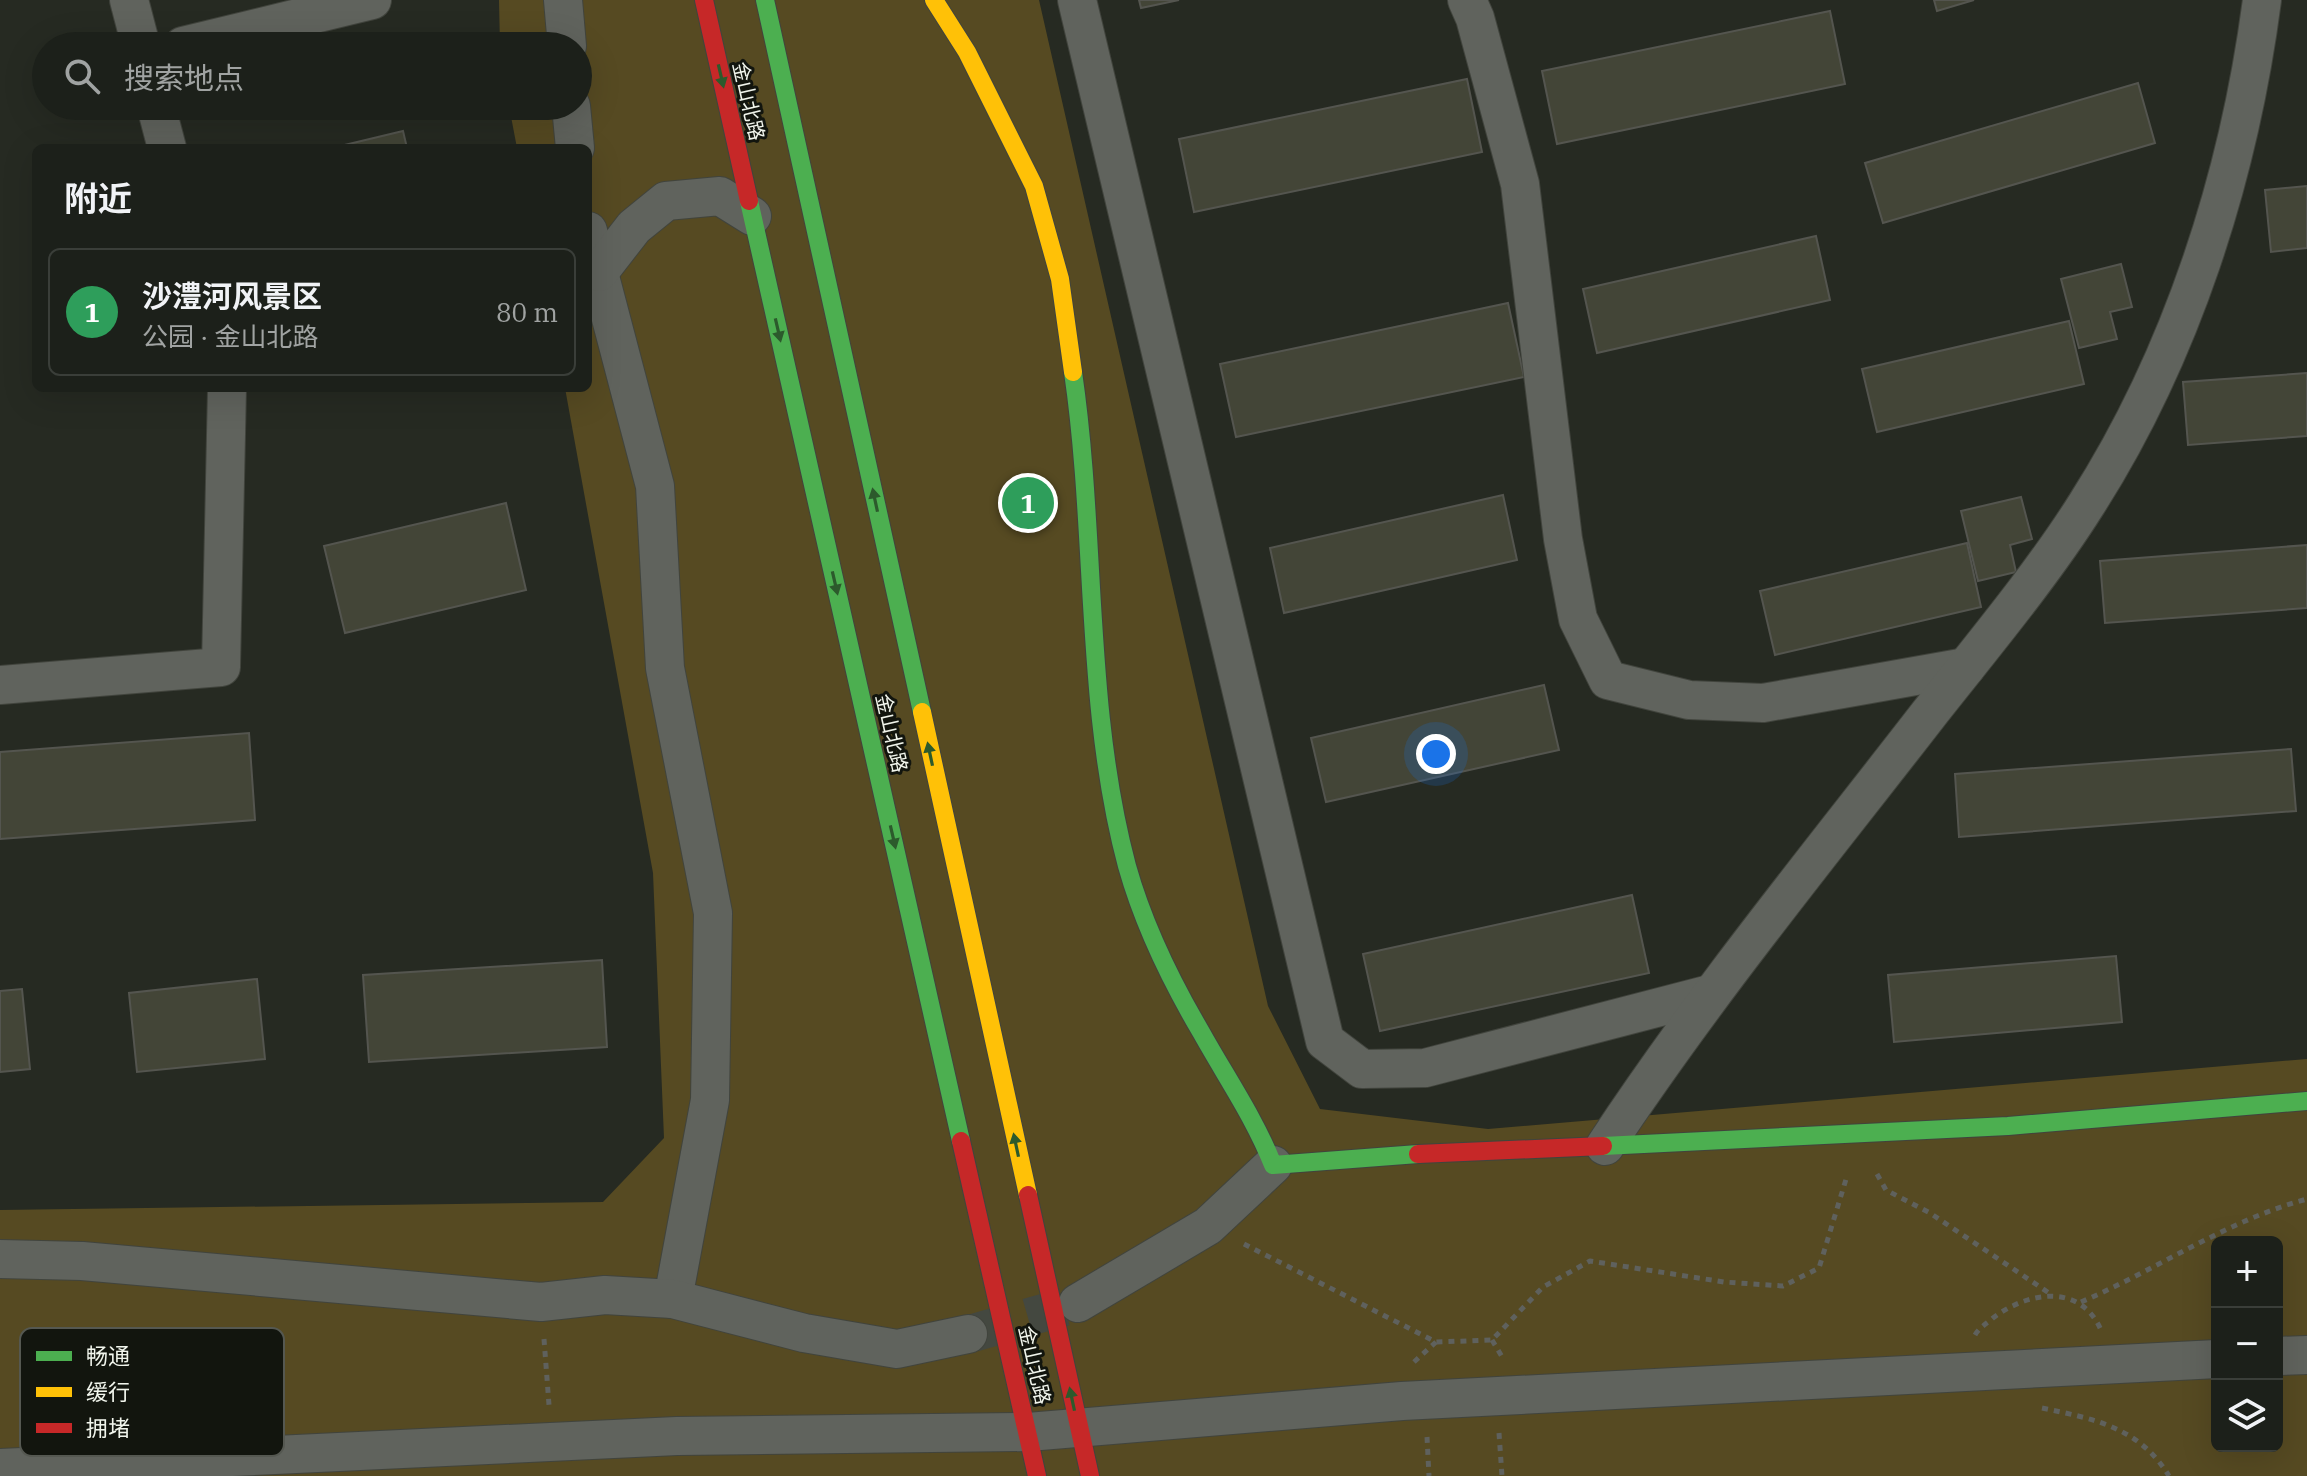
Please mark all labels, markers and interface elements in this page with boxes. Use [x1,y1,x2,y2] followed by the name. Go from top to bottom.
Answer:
[32,32,592,120] search box
[60,54,104,98] icon: search
[124,58,244,97] text: 搜索地点
[727,59,771,143] street label: 金山北路
[715,64,728,89] one-way arrow
[64,176,132,220] text: 附近
[142,276,322,315] text: 沙澧河风景区
[84,295,100,329] text: 1
[496,295,558,329] text: 80 m
[772,317,785,342] one-way arrow
[142,319,319,353] text: 公园 · 金山北路
[1002,473,1054,533] pin: 1
[868,487,881,512] one-way arrow
[829,571,842,596] one-way arrow
[870,691,914,775] street label: 金山北路
[1416,734,1456,774] your location
[923,741,936,766] one-way arrow
[887,825,900,850] one-way arrow
[1009,1132,1022,1157] one-way arrow
[2211,1236,2283,1452] map controls
[2211,1236,2283,1308] button: +
[2211,1308,2283,1380] button: −
[1013,1323,1057,1407] street label: 金山北路
[20,1328,284,1456] legend
[86,1341,130,1370] text: 畅通
[86,1377,130,1406] text: 缓行
[2211,1380,2283,1452] button: layers
[1065,1386,1078,1411] one-way arrow
[86,1413,130,1442] text: 拥堵

